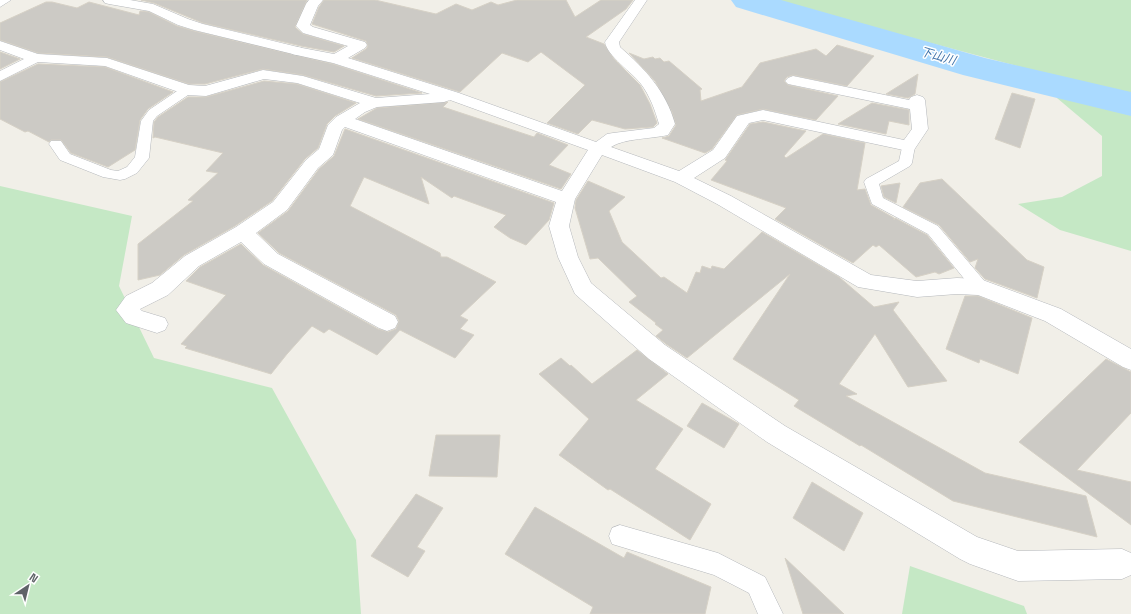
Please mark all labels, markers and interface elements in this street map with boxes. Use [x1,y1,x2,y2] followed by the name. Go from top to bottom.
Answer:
[918,43,959,69] water label: 下山川
[8,566,48,606] north arrow
[27,570,41,586] text: N

